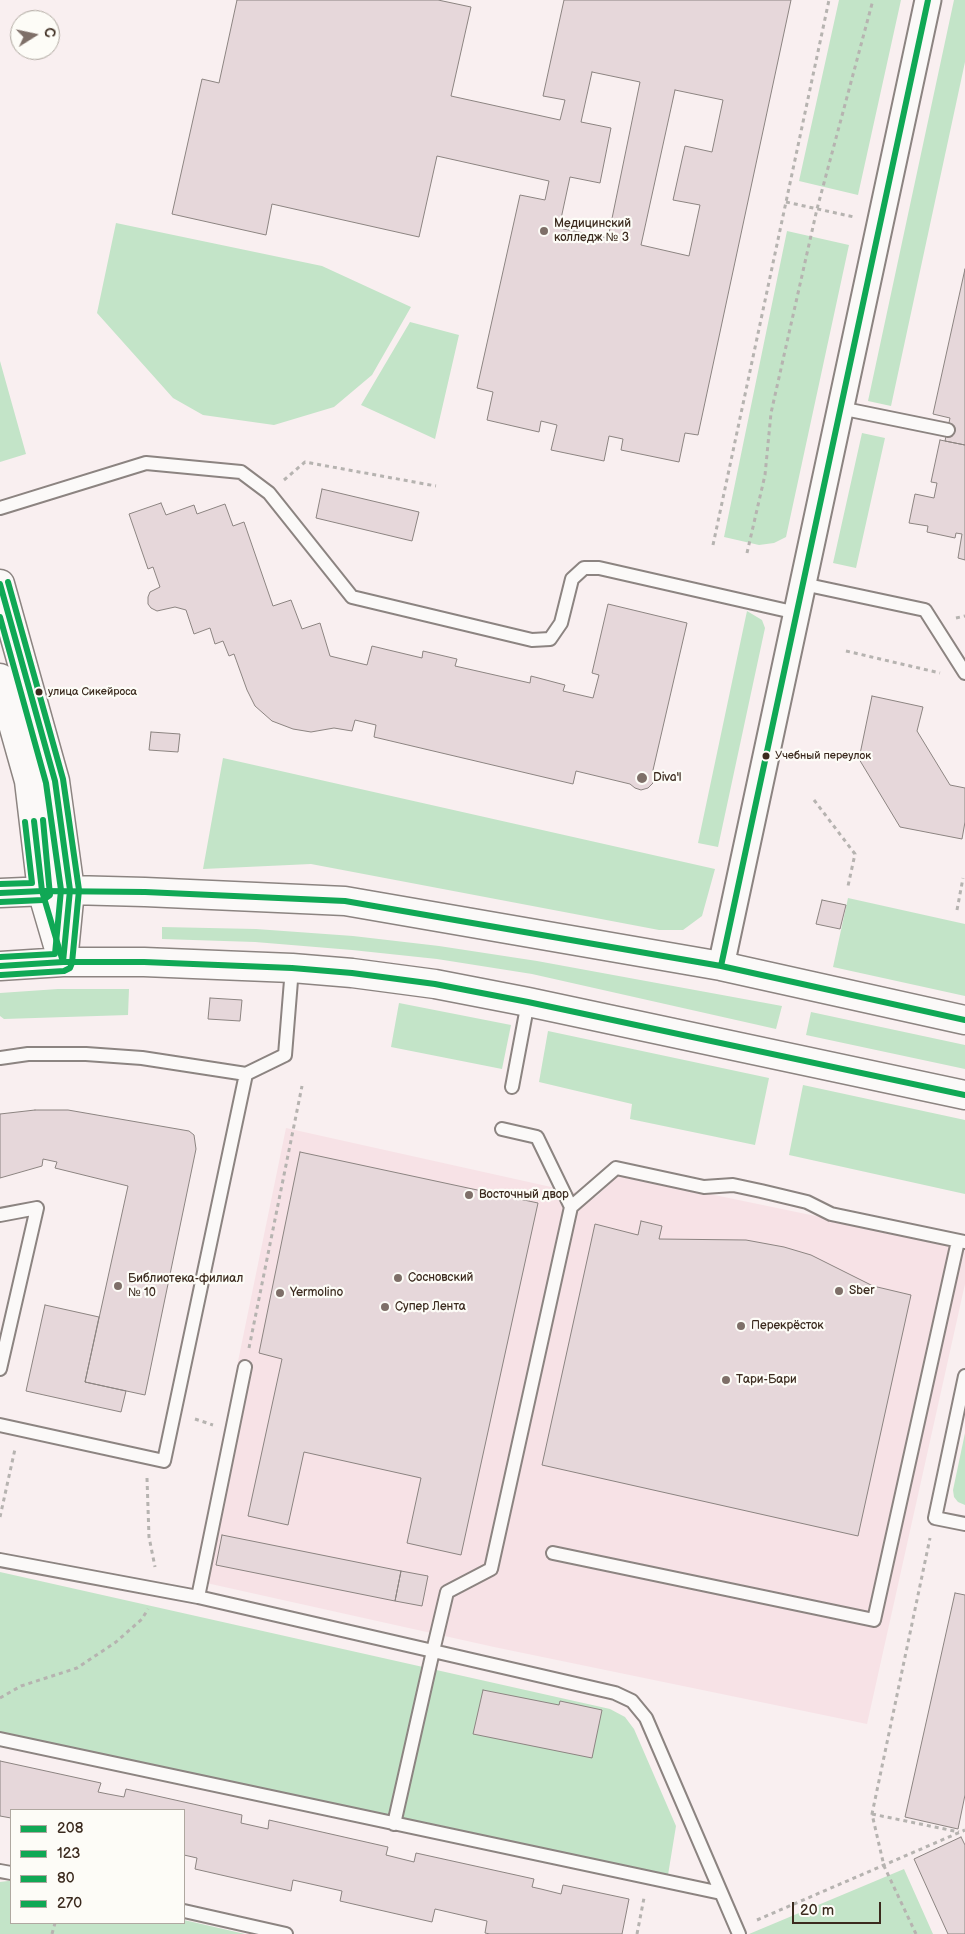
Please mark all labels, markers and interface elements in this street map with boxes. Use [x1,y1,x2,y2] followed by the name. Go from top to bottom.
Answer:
[10,10,60,60] north arrow
[40,26,58,39] text: С
[554,217,631,245] place label: Медицинский колледж № 3
[538,225,550,237] marker: Медицинский колледж № 3
[48,685,137,699] place label: улица Сикейроса
[34,687,44,697] marker: улица Сикейроса
[775,749,871,763] place label: Учебный переулок
[761,751,771,761] marker: Учебный переулок
[635,771,649,785] marker: Diva'l
[653,771,681,785] place label: Diva'l
[479,1188,569,1202] place label: Восточный двор
[463,1189,475,1201] marker: Восточный двор
[408,1271,473,1285] place label: Сосновский
[128,1272,243,1300] place label: Библиотека-филиал № 10
[392,1272,404,1284] marker: Сосновский
[112,1280,124,1292] marker: Библиотека-филиал № 10
[849,1284,874,1298] place label: Sber
[833,1285,845,1297] marker: Sber
[290,1286,343,1300] place label: Yermolino
[274,1287,286,1299] marker: Yermolino
[395,1300,466,1314] place label: Супер Лента
[379,1301,391,1313] marker: Супер Лента
[751,1319,824,1333] place label: Перекрёсток
[735,1320,747,1332] marker: Перекрёсток
[736,1373,797,1387] place label: Тари-Бари
[720,1374,732,1386] marker: Тари-Бари
[10,1809,185,1924] legend
[57,1819,83,1838] text: 208
[57,1844,81,1863] text: 123
[57,1869,75,1888] text: 80
[795,1892,884,1924] scale bar
[57,1894,82,1913] text: 270
[800,1901,834,1920] text: 20 m

